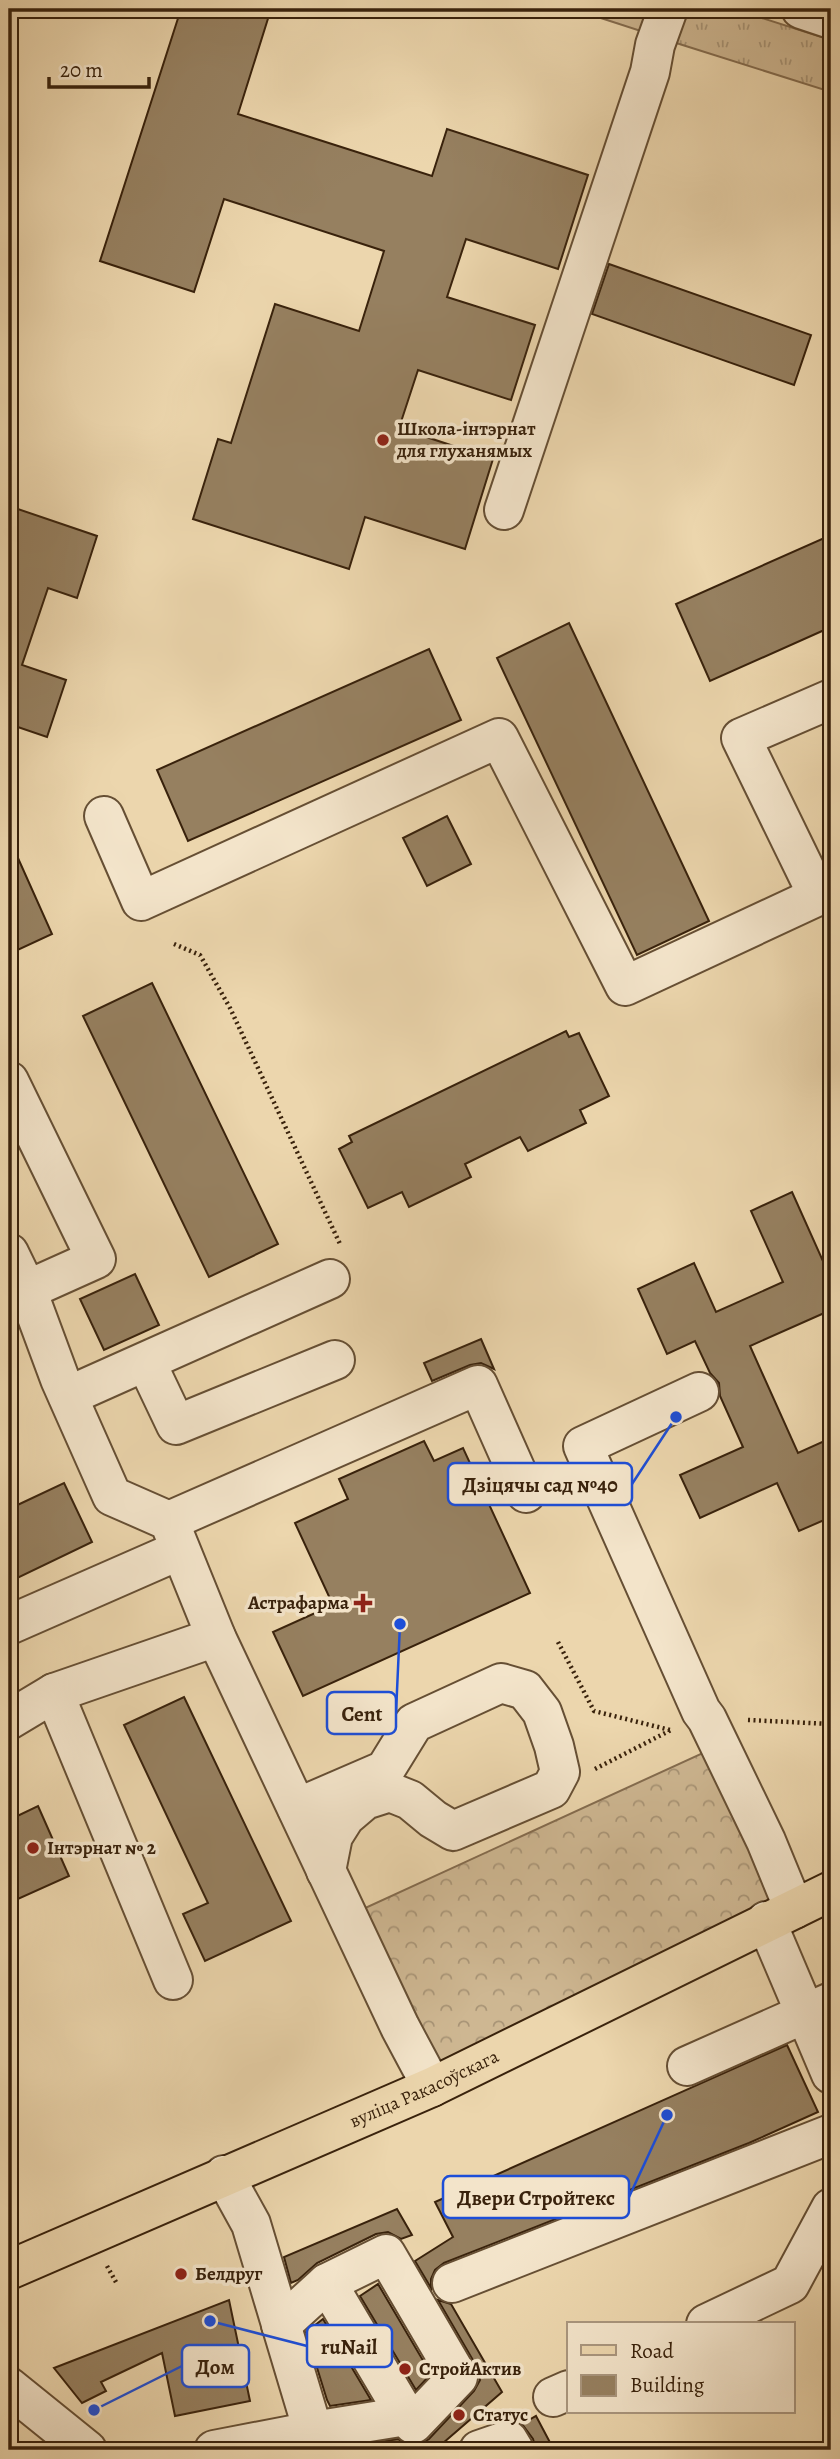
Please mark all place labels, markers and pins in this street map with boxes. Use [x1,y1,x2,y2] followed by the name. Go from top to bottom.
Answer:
[396,416,536,464] place label: Школа-інтэрнат для глуханямых
[375,432,391,448] marker: Школа-інтэрнат для глуханямых
[448,1463,632,1505] callout: Дзіцячы сад №40
[247,1590,350,1616] place label: Астрафарма
[355,1595,371,1611] marker: Астрафарма
[327,1692,396,1734] callout: Cent
[47,1835,156,1861] place label: Інтэрнат № 2
[25,1840,41,1856] marker: Інтэрнат № 2
[443,2176,629,2218] callout: Двери Стройтекс
[195,2261,263,2287] place label: Белдруг
[173,2266,189,2282] marker: Белдруг
[307,2325,392,2367] callout: ruNail
[182,2345,249,2387] callout: Дом
[419,2356,521,2382] place label: СтройАктив
[397,2361,413,2377] marker: СтройАктив
[473,2402,528,2428] place label: Статус
[451,2407,467,2423] marker: Статус

